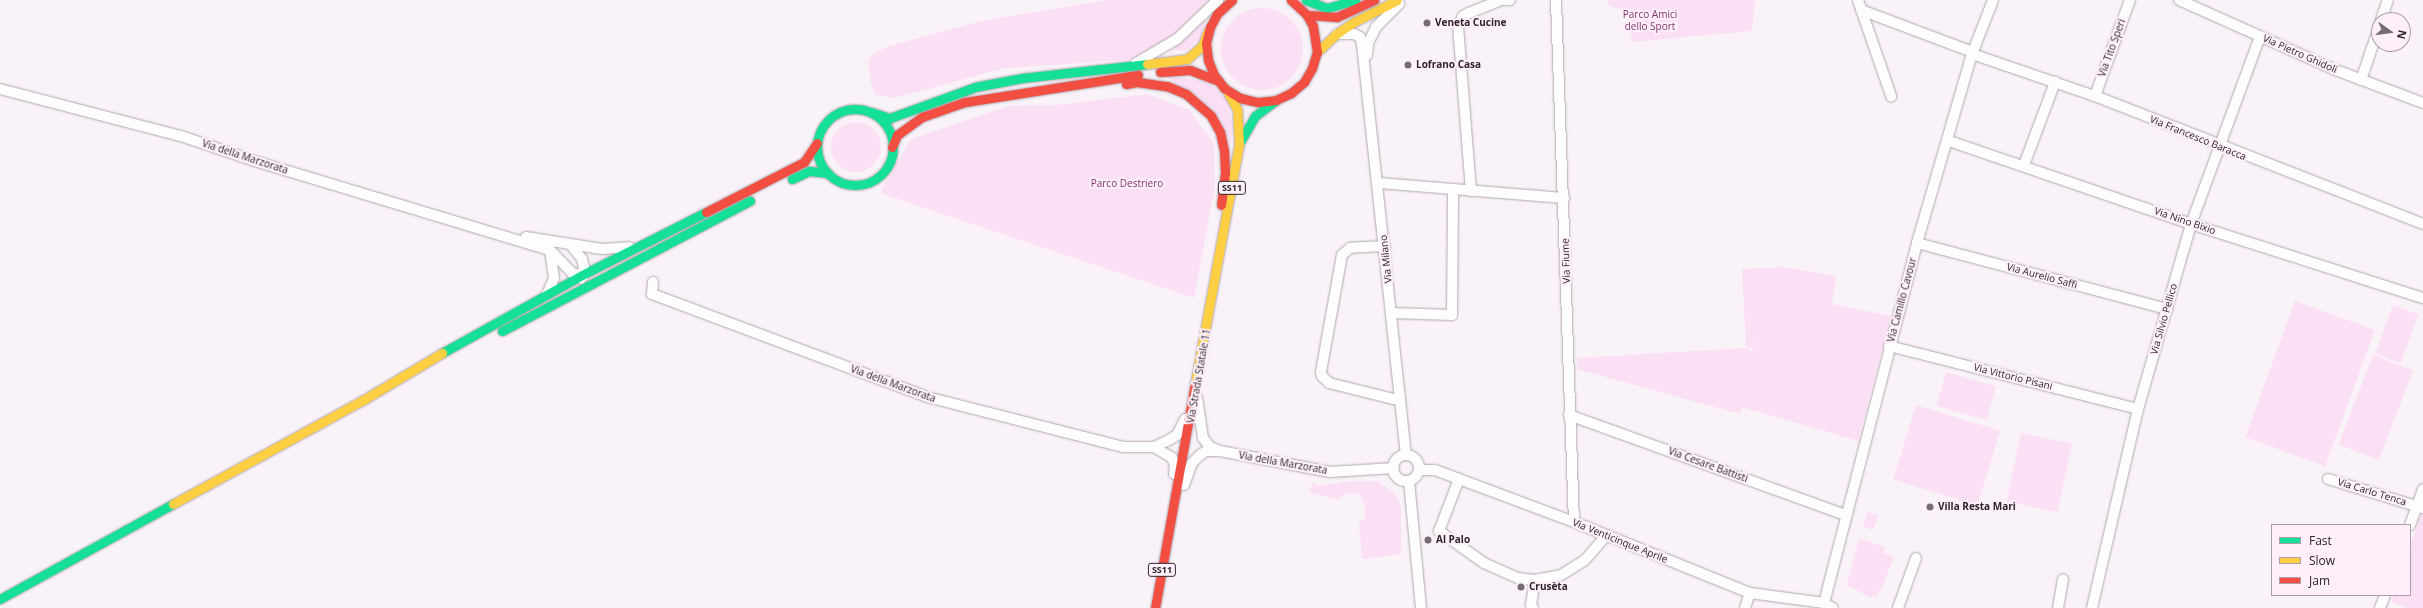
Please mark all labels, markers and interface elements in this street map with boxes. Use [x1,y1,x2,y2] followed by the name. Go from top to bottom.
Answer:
[1623,8,1677,32] park label: Parco Amici dello Sport
[2371,12,2411,52] north arrow
[1435,17,1506,29] place label: Veneta Cucine
[2096,17,2128,79] street label: Via Tito Speri
[1422,18,1432,28] marker: Veneta Cucine
[2394,29,2411,41] text: N
[2261,32,2339,76] street label: Via Pietro Ghidoli
[1416,59,1481,71] place label: Lofrano Casa
[1403,60,1413,70] marker: Lofrano Casa
[2148,113,2248,163] street label: Via Francesco Baracca
[200,137,290,177] street label: Via della Marzorata
[1091,178,1163,190] park label: Parco Destriero
[1217,181,1247,195] road number: SS11
[2153,205,2217,237] street label: Via Nino Bixio
[1378,234,1394,284] street label: Via Milano
[1559,238,1573,284] street label: Via Fiume
[1885,256,1919,344] street label: Via Camillo Cavour
[2005,261,2079,291] street label: Via Aurelio Saffi
[2148,282,2180,356] street label: Via Silvio Pellico
[1185,328,1213,424] street label: Via Strada Statale 11
[1972,361,2054,393] street label: Via Vittorio Pisani
[849,363,937,405] street label: Via della Marzorata
[1667,445,1749,485] street label: Via Cesare Battisti
[1238,449,1328,477] street label: Via della Marzorata
[2336,476,2408,508] street label: Via Carlo Tenca
[1938,501,2016,513] place label: Villa Resta Mari
[1925,502,1935,512] marker: Villa Resta Mari
[1571,516,1669,566] street label: Via Venticinque Aprile
[2271,524,2411,596] legend
[2309,532,2332,549] text: Fast
[1436,534,1470,546] place label: Al Palo
[1423,535,1433,545] marker: Al Palo
[2309,552,2335,569] text: Slow
[1147,563,1177,577] road number: SS11
[2309,572,2330,589] text: Jam
[1529,581,1568,593] place label: Crusèta
[1516,582,1526,592] marker: Crusèta

